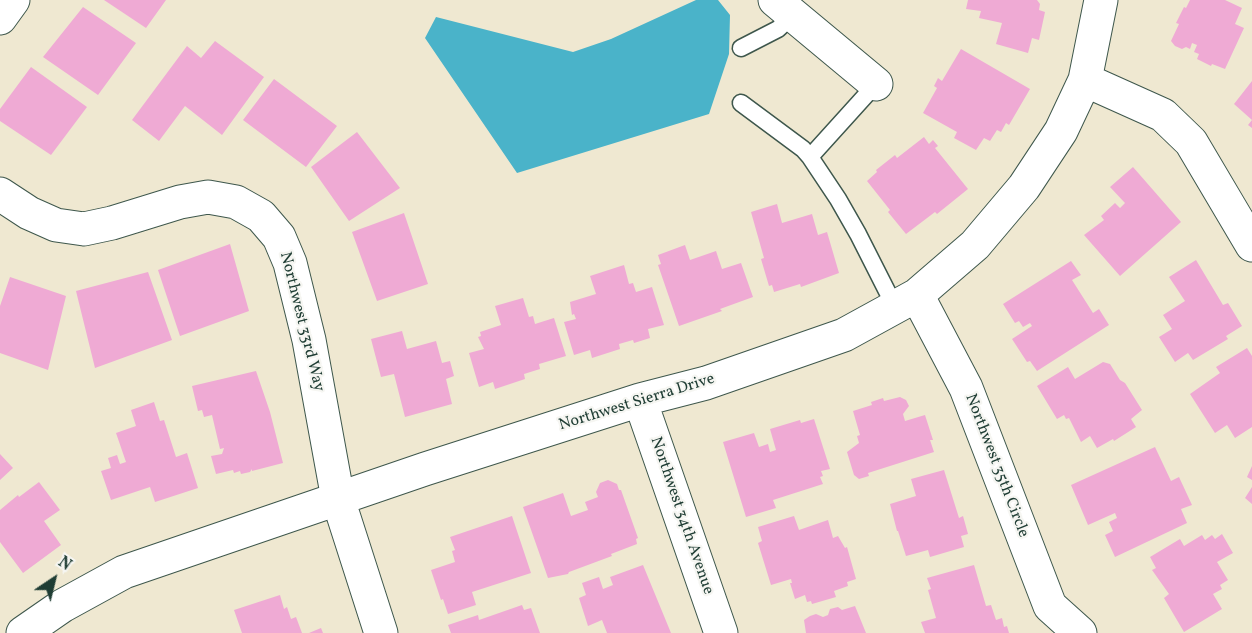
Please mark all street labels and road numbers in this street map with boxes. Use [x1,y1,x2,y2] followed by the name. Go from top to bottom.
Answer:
[274,250,328,394] street label: Northwest 33rd Way
[557,370,717,436] street label: Northwest Sierra Drive
[960,391,1032,541] street label: Northwest 35th Circle
[645,435,717,597] street label: Northwest 34th Avenue

